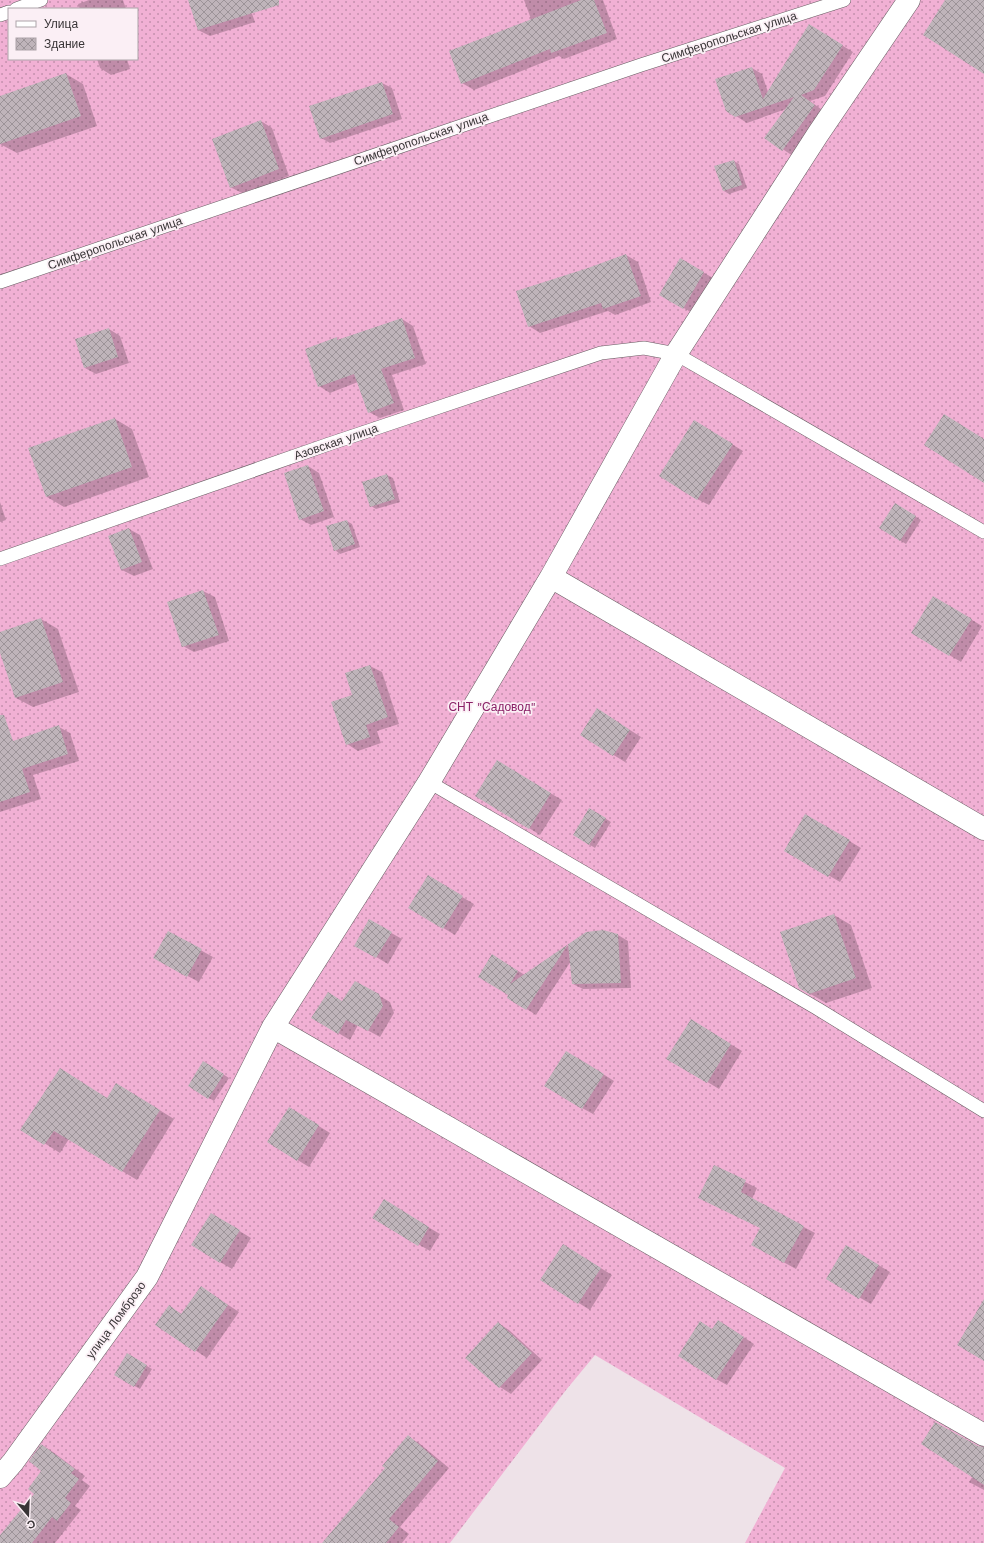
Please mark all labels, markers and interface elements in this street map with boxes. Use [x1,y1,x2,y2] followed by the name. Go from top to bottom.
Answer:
[8,8,138,60] legend
[660,8,799,66] street label: Симферопольская улица
[44,17,78,31] text: Улица
[44,37,85,51] text: Здание
[352,109,490,169] street label: Симферопольская улица
[46,213,184,273] street label: Симферопольская улица
[292,421,380,463] street label: Азовская улица
[448,700,536,714] park label: СНТ "Садовод"
[83,1278,149,1361] street label: улица Ломброзо
[8,1495,48,1535] north arrow
[25,1517,37,1531] text: С

